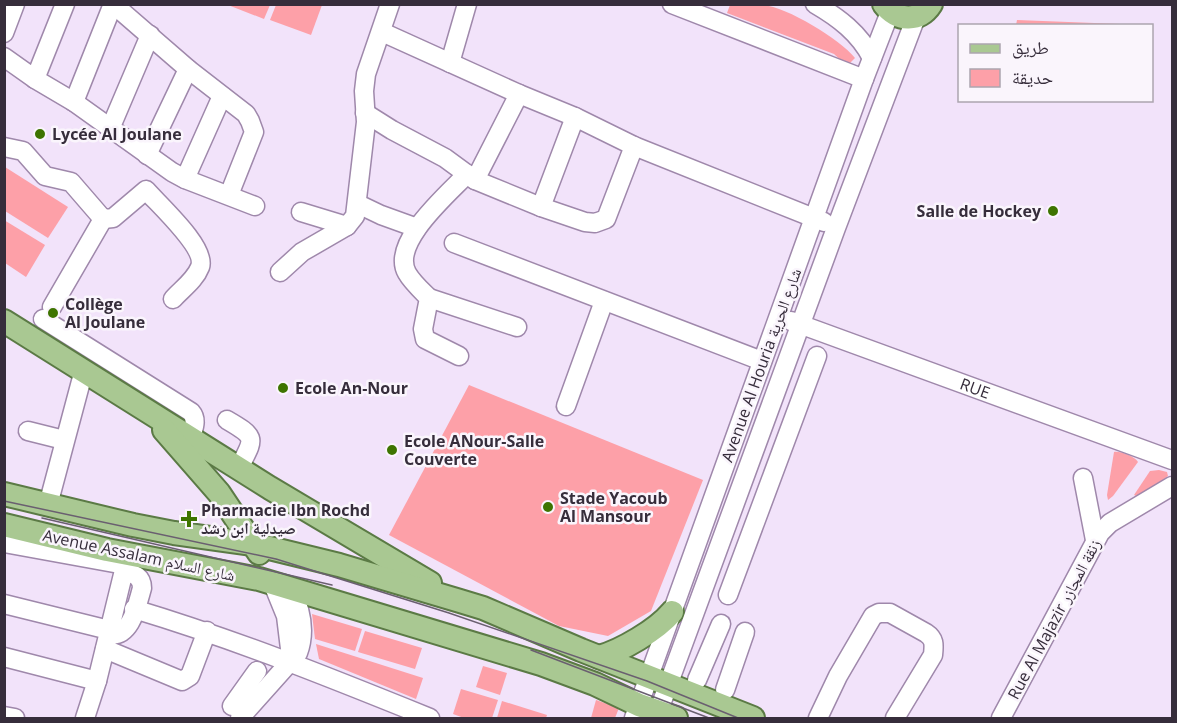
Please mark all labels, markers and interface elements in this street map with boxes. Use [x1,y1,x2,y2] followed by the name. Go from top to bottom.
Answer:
[958,24,1153,102] legend
[1012,35,1049,59] text: طريق
[1012,65,1053,89] text: حديقة
[52,123,182,145] place label: Lycée Al Joulane
[33,127,47,141] marker: Lycée Al Joulane
[917,200,1042,222] place label: Salle de Hockey
[1046,204,1060,218] marker: Salle de Hockey
[716,265,806,465] street label: Avenue Al Houria شارع الحرية
[65,293,145,333] place label: Collège Al Joulane
[46,306,60,320] marker: Collège Al Joulane
[957,373,993,404] street label: RUE
[295,377,408,399] place label: Ecole An-Nour
[276,381,290,395] marker: Ecole An-Nour
[404,430,544,470] place label: Ecole ANour-Salle Couverte
[385,443,399,457] marker: Ecole ANour-Salle Couverte
[560,487,668,527] place label: Stade Yacoub Al Mansour
[201,499,370,539] place label: Pharmacie Ibn Rochd صيدلية ابن رشد
[541,500,555,514] marker: Stade Yacoub Al Mansour
[182,512,196,526] marker: Pharmacie Ibn Rochd صيدلية ابن رشد
[41,524,237,586] street label: Avenue Assalam شارع السلام
[1002,535,1106,703] street label: Rue Al Majazir زنقة المجازر

